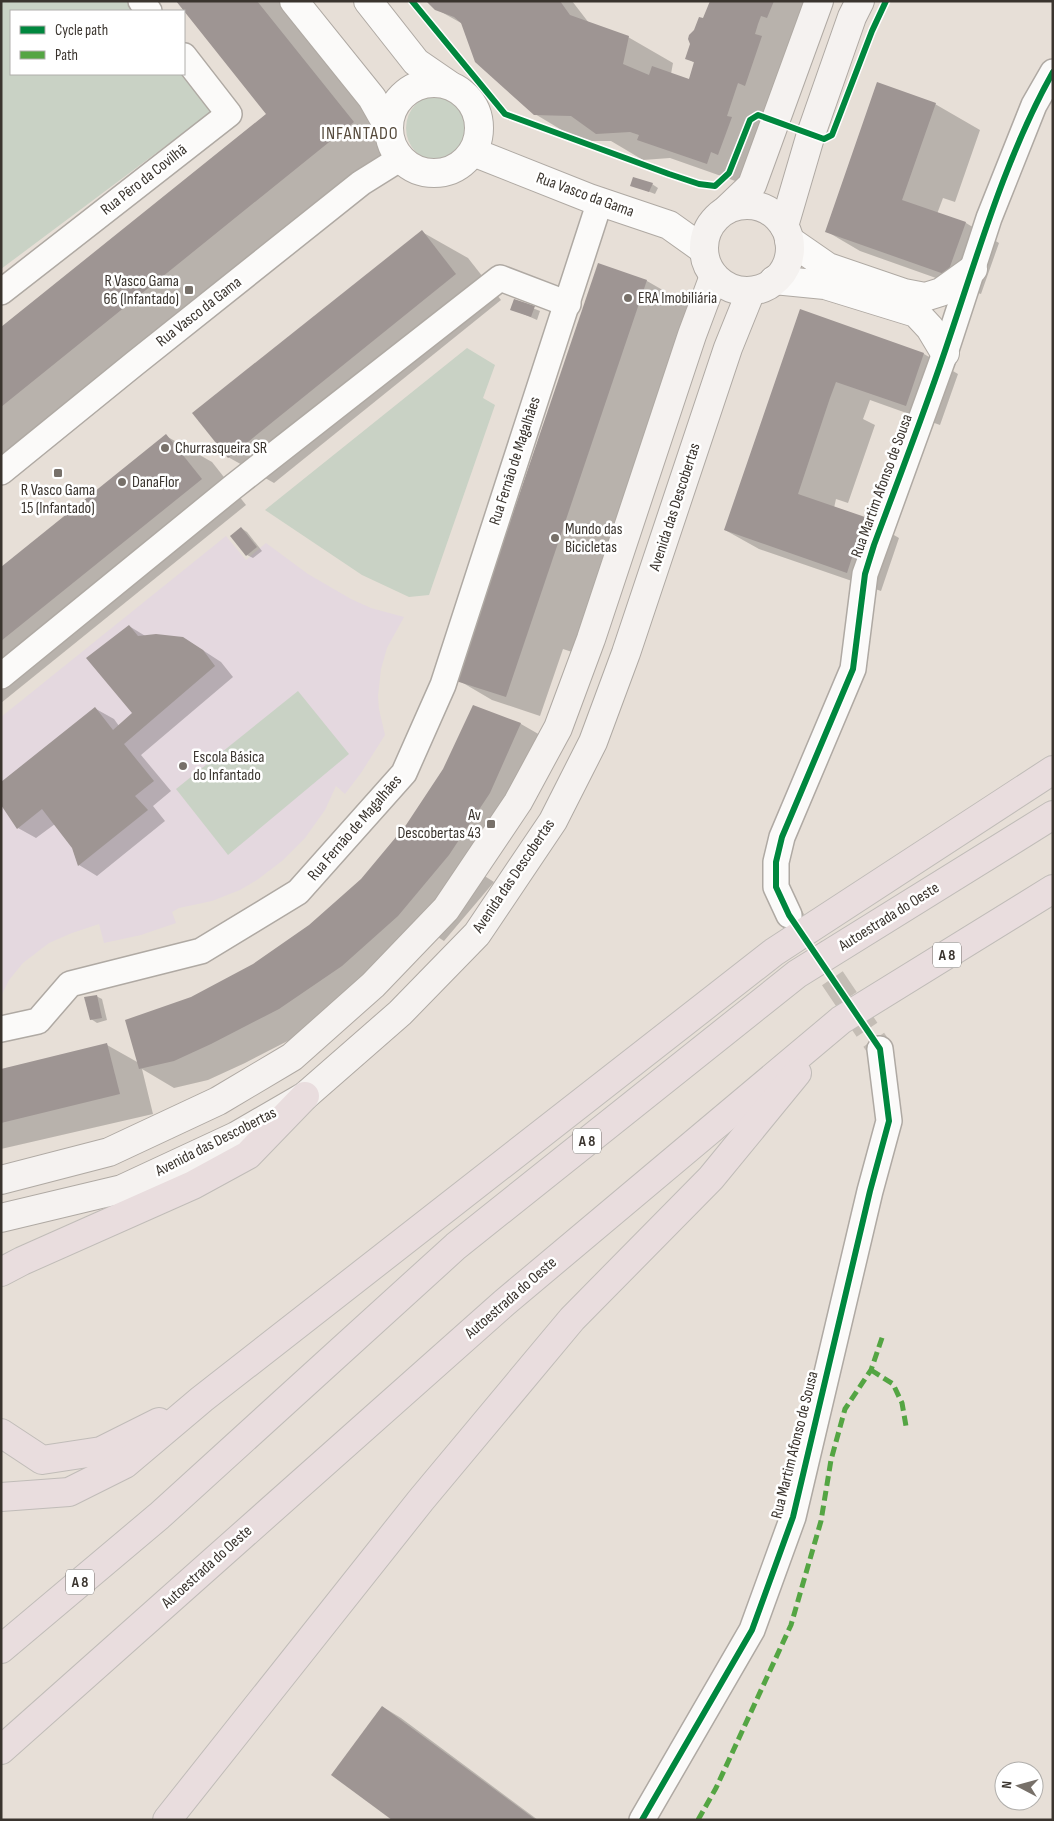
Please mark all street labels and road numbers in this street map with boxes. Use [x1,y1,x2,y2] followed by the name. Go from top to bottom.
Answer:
[97,140,191,220] street label: Rua Pêro da Covilhã
[533,168,637,222] street label: Rua Vasco da Gama
[153,273,245,351] street label: Rua Vasco da Gama
[485,394,545,527] street label: Rua Fernão de Magalhães
[847,412,917,560] street label: Rua Martim Afonso de Sousa
[645,441,705,574] street label: Avenida das Descobertas
[304,771,406,885] street label: Rua Fernão de Magalhães
[468,815,559,937] street label: Avenida das Descobertas
[834,878,943,956] street label: Autoestrada do Oeste
[933,942,961,968] road number: A 8
[152,1103,280,1181] street label: Avenida das Descobertas
[573,1128,601,1154] road number: A 8
[461,1253,561,1344] street label: Autoestrada do Oeste
[767,1369,823,1521] street label: Rua Martim Afonso de Sousa
[157,1521,256,1613] street label: Autoestrada do Oeste
[66,1570,94,1594] road number: A 8

